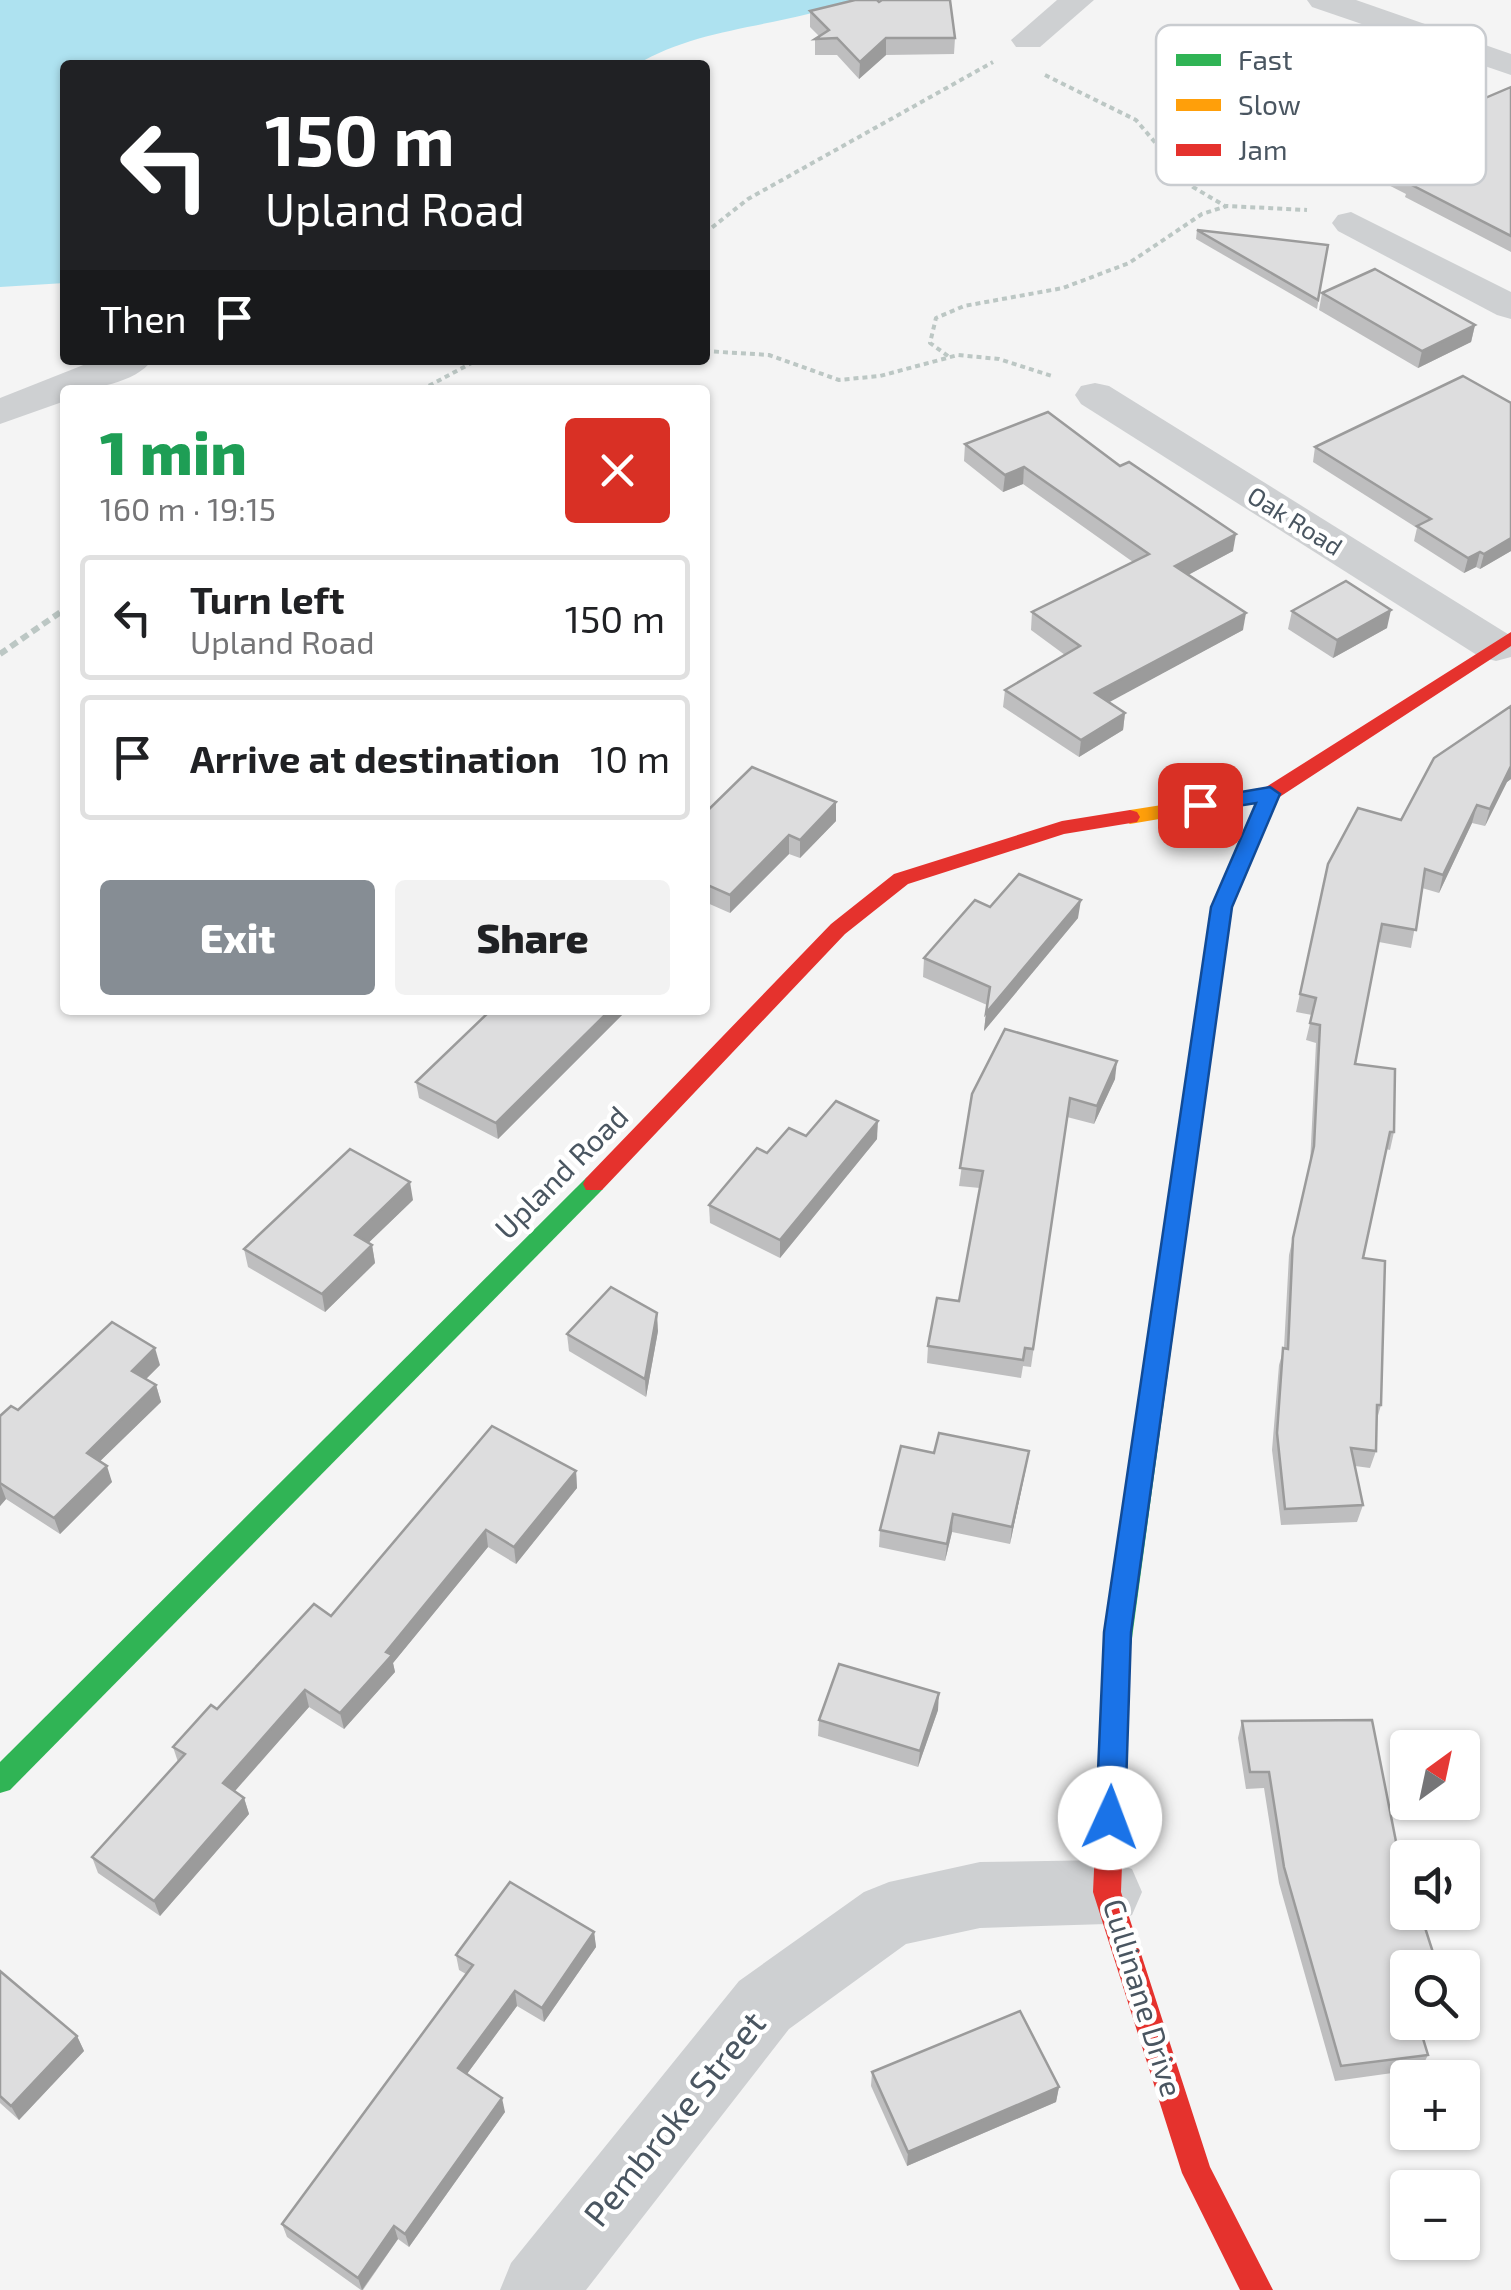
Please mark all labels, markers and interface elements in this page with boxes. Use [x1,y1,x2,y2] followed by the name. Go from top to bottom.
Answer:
[1156,25,1486,185] legend
[1238,42,1293,76] text: Fast
[1238,87,1301,121] text: Slow
[265,96,455,180] text: 150 m
[100,100,230,230] icon: left
[1238,132,1287,166] text: Jam
[265,181,525,235] text: Upland Road
[207,290,262,345] icon: arrive
[100,295,187,341] text: Then
[100,415,247,487] text: 1 min
[565,418,670,523] button: close
[1243,479,1348,561] street label: Oak Road
[100,489,276,527] text: 160 m · 19:15
[190,576,345,622] text: Turn left
[105,590,160,645] icon: left
[565,595,665,641] text: 150 m
[190,622,375,660] text: Upland Road
[105,730,160,785] icon: arrive
[190,735,560,781] text: Arrive at destination
[590,735,670,781] text: 10 m
[1158,763,1243,848] pin
[1173,778,1228,833] icon: arrive
[100,880,375,995] button: Exit
[395,880,670,995] button: Share
[487,1098,635,1246] street label: Upland Road
[1390,1730,1480,1820] north arrow
[1390,1730,1480,2260] map controls
[1058,1766,1162,1870] position arrow
[1390,1840,1480,1930] button: sound
[1097,1894,1191,2101] street label: Cullinane Drive
[1390,1950,1480,2040] button: search
[574,2002,773,2234] street label: Pembroke Street
[1390,2060,1480,2150] button: +
[1390,2170,1480,2260] button: −

